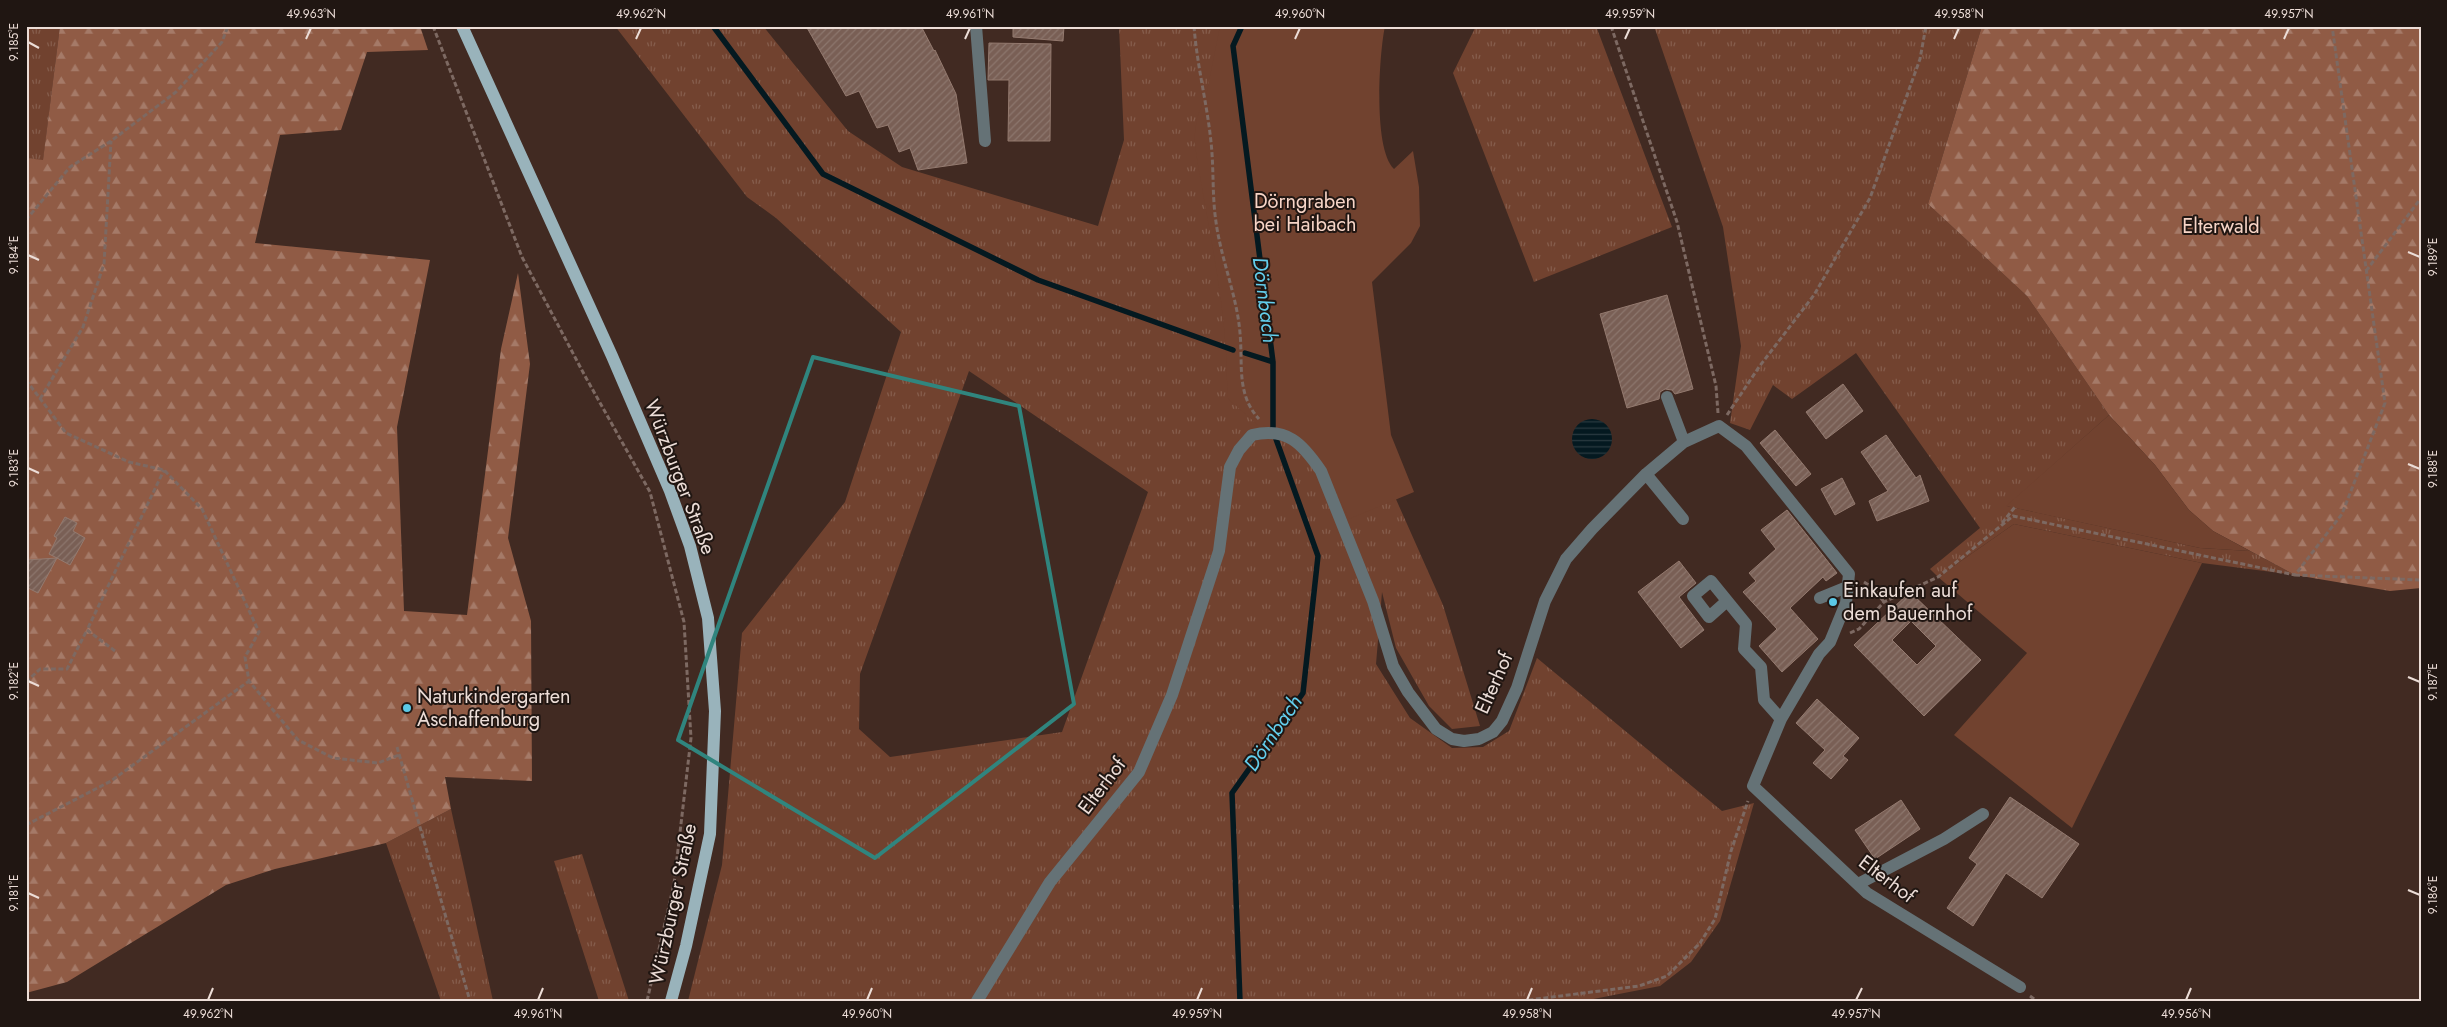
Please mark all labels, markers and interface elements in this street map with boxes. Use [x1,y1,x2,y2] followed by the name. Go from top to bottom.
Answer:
[286,5,336,23] text: 49.963°N
[616,5,666,23] text: 49.962°N
[946,5,994,23] text: 49.961°N
[1275,5,1325,23] text: 49.960°N
[1605,5,1655,23] text: 49.959°N
[1934,5,1984,23] text: 49.958°N
[2264,5,2314,23] text: 49.957°N
[5,23,23,61] text: 9.185°E
[1253,187,1357,239] park label: Dörngraben bei Haibach
[2182,212,2260,241] park label: Elterwald
[5,236,23,274] text: 9.184°E
[2424,238,2442,276] text: 9.189°E
[1245,255,1285,345] water label: Dörnbach
[637,395,723,559] street label: Würzburger Straße
[5,449,23,487] text: 9.183°E
[2424,450,2442,488] text: 9.188°E
[1843,576,1974,628] place label: Einkaufen auf dem Bauernhof
[1827,596,1839,608] marker: Einkaufen auf dem Bauernhof
[1468,646,1521,718] street label: Elterhof
[5,662,23,700] text: 9.182°E
[2424,663,2442,701] text: 9.187°E
[417,682,571,734] place label: Naturkindergarten Aschaffenburg
[1236,689,1310,777] water label: Dörnbach
[401,702,413,714] marker: Naturkindergarten Aschaffenburg
[1071,750,1134,821] street label: Elterhof
[642,821,704,987] street label: Würzburger Straße
[1852,848,1923,911] street label: Elterhof
[5,875,23,911] text: 9.181°E
[2424,876,2442,914] text: 9.186°E
[183,1005,233,1023] text: 49.962°N
[514,1005,562,1023] text: 49.961°N
[842,1005,892,1023] text: 49.960°N
[1172,1005,1222,1023] text: 49.959°N
[1502,1005,1552,1023] text: 49.958°N
[1831,1005,1881,1023] text: 49.957°N
[2161,1005,2211,1023] text: 49.956°N

